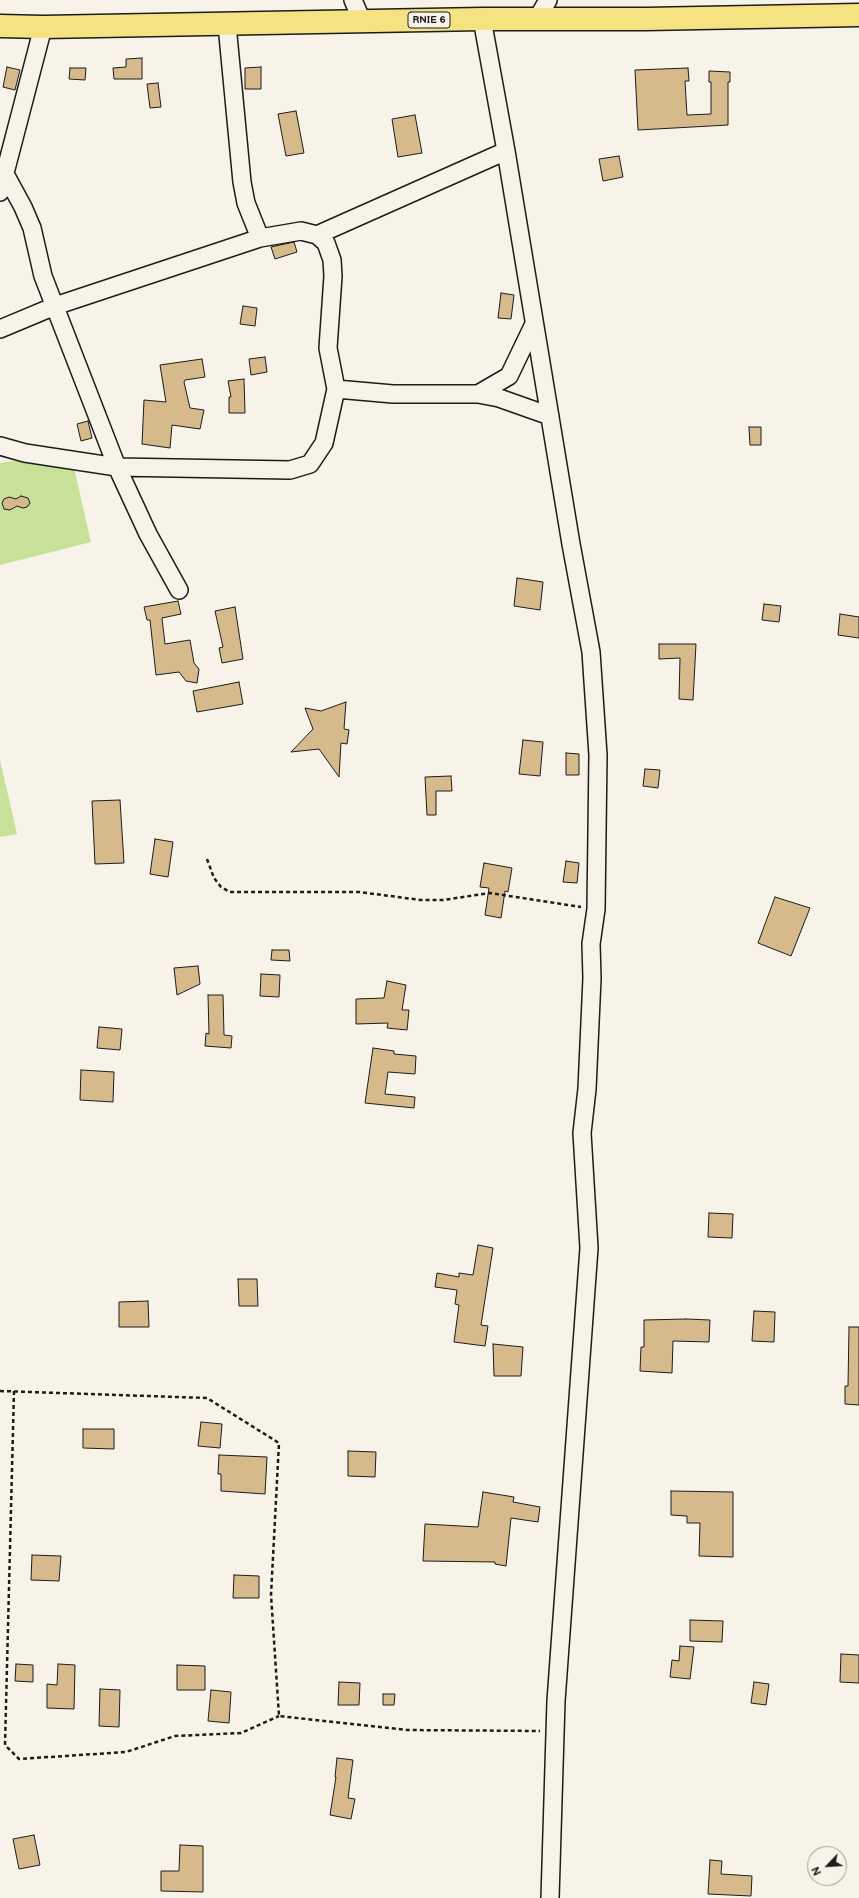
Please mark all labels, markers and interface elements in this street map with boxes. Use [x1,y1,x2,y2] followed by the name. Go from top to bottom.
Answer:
[408,12,450,28] road number: RNIE 6
[807,1846,847,1886] north arrow
[809,1864,824,1877] text: N

